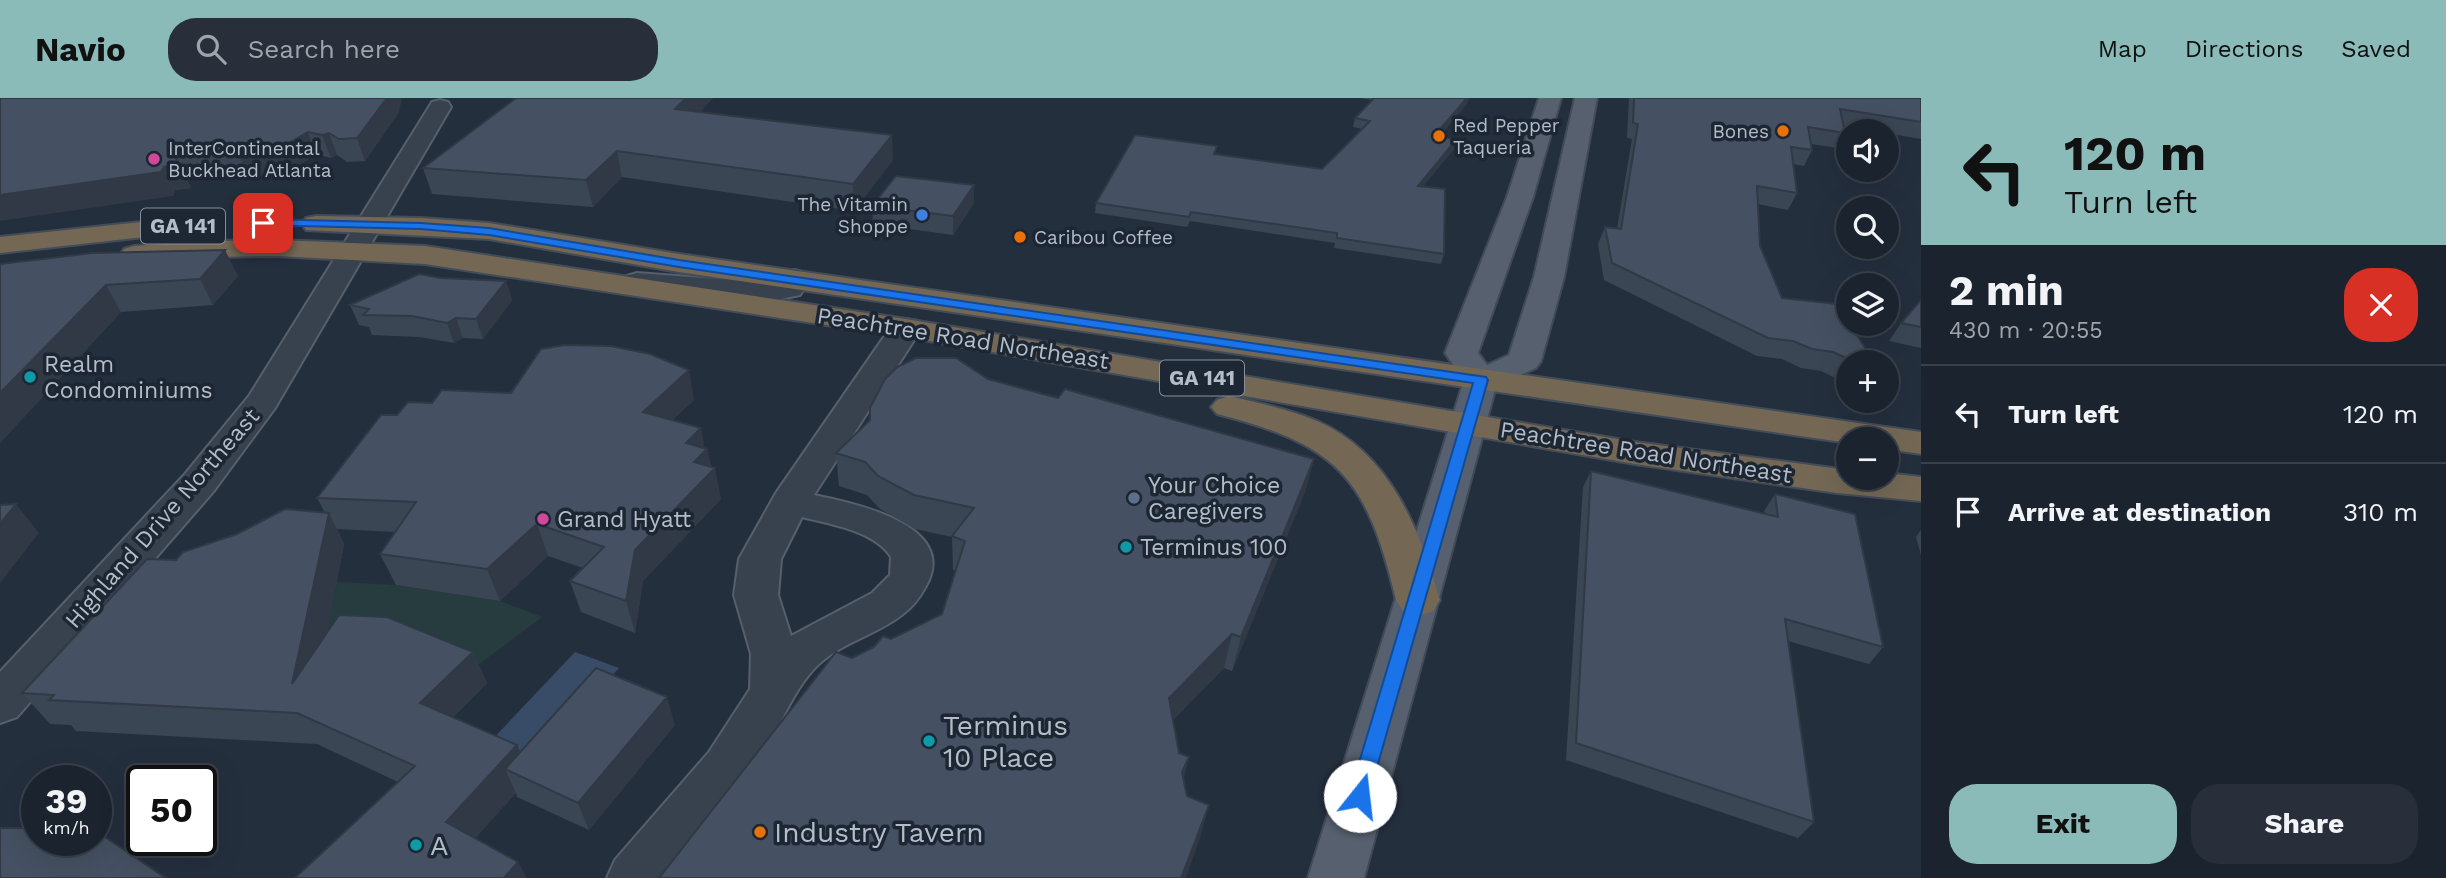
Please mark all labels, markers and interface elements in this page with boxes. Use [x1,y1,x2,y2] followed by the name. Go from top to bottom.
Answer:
[168,18,658,81] search box
[35,30,126,69] text: Navio
[192,30,230,68] icon: search
[248,34,400,64] text: Search here
[2098,35,2147,63] text: Map
[2185,35,2303,63] text: Directions
[2341,35,2411,63] text: Saved
[1453,114,1560,159] place label: Red Pepper Taqueria
[1836,119,1899,490] map controls
[1836,119,1899,182] button: sound
[1712,120,1769,143] place label: Bones
[1775,123,1791,139] marker: Bones
[2064,124,2206,182] text: 120 m
[1949,126,2040,217] icon: left
[1431,128,1447,144] marker: Red Pepper Taqueria
[168,137,332,182] place label: InterContinental Buckhead Atlanta
[146,151,162,167] marker: InterContinental Buckhead Atlanta
[2064,183,2197,221] text: Turn left
[233,193,293,253] pin
[797,193,908,238] place label: The Vitamin Shoppe
[1836,196,1899,259] button: search
[244,204,282,242] icon: arrive
[914,207,930,223] marker: The Vitamin Shoppe
[141,208,225,244] road number: GA 141
[1034,226,1173,249] place label: Caribou Coffee
[1012,229,1028,245] marker: Caribou Coffee
[1949,266,2064,315] text: 2 min
[2344,268,2418,342] button: close
[1836,273,1899,336] button: layers
[815,302,1111,375] street label: Peachtree Road Northeast
[1949,317,2103,344] text: 430 m · 20:55
[1836,350,1899,413] button: +
[44,351,213,404] place label: Realm Condominiums
[1160,360,1244,396] road number: GA 141
[22,369,38,385] marker: Realm Condominiums
[1949,395,1987,433] icon: left
[2008,399,2119,429] text: Turn left
[2343,399,2418,429] text: 120 m
[60,403,265,634] street label: Highland Drive Northeast
[1498,416,1794,489] street label: Peachtree Road Northeast
[1836,427,1899,490] button: −
[1148,472,1280,525] place label: Your Choice Caregivers
[1126,490,1142,506] marker: Your Choice Caregivers
[1949,493,1987,531] icon: arrive
[2008,497,2271,527] text: Arrive at destination
[2343,497,2418,527] text: 310 m
[557,506,691,533] place label: Grand Hyatt
[535,511,551,527] marker: Grand Hyatt
[1140,534,1288,561] place label: Terminus 100
[1118,539,1134,555] marker: Terminus 100
[943,709,1068,774] place label: Terminus 10 Place
[921,733,937,749] marker: Terminus 10 Place
[1323,759,1397,833] position arrow
[126,765,217,856] speed limit sign: 50
[45,780,88,822] text: 39
[1949,784,2177,864] button: Exit
[2191,784,2418,864] button: Share
[774,816,984,849] place label: Industry Tavern
[43,817,90,838] text: km/h
[752,824,768,840] marker: Industry Tavern
[430,829,448,862] place label: A
[408,837,424,853] marker: A

